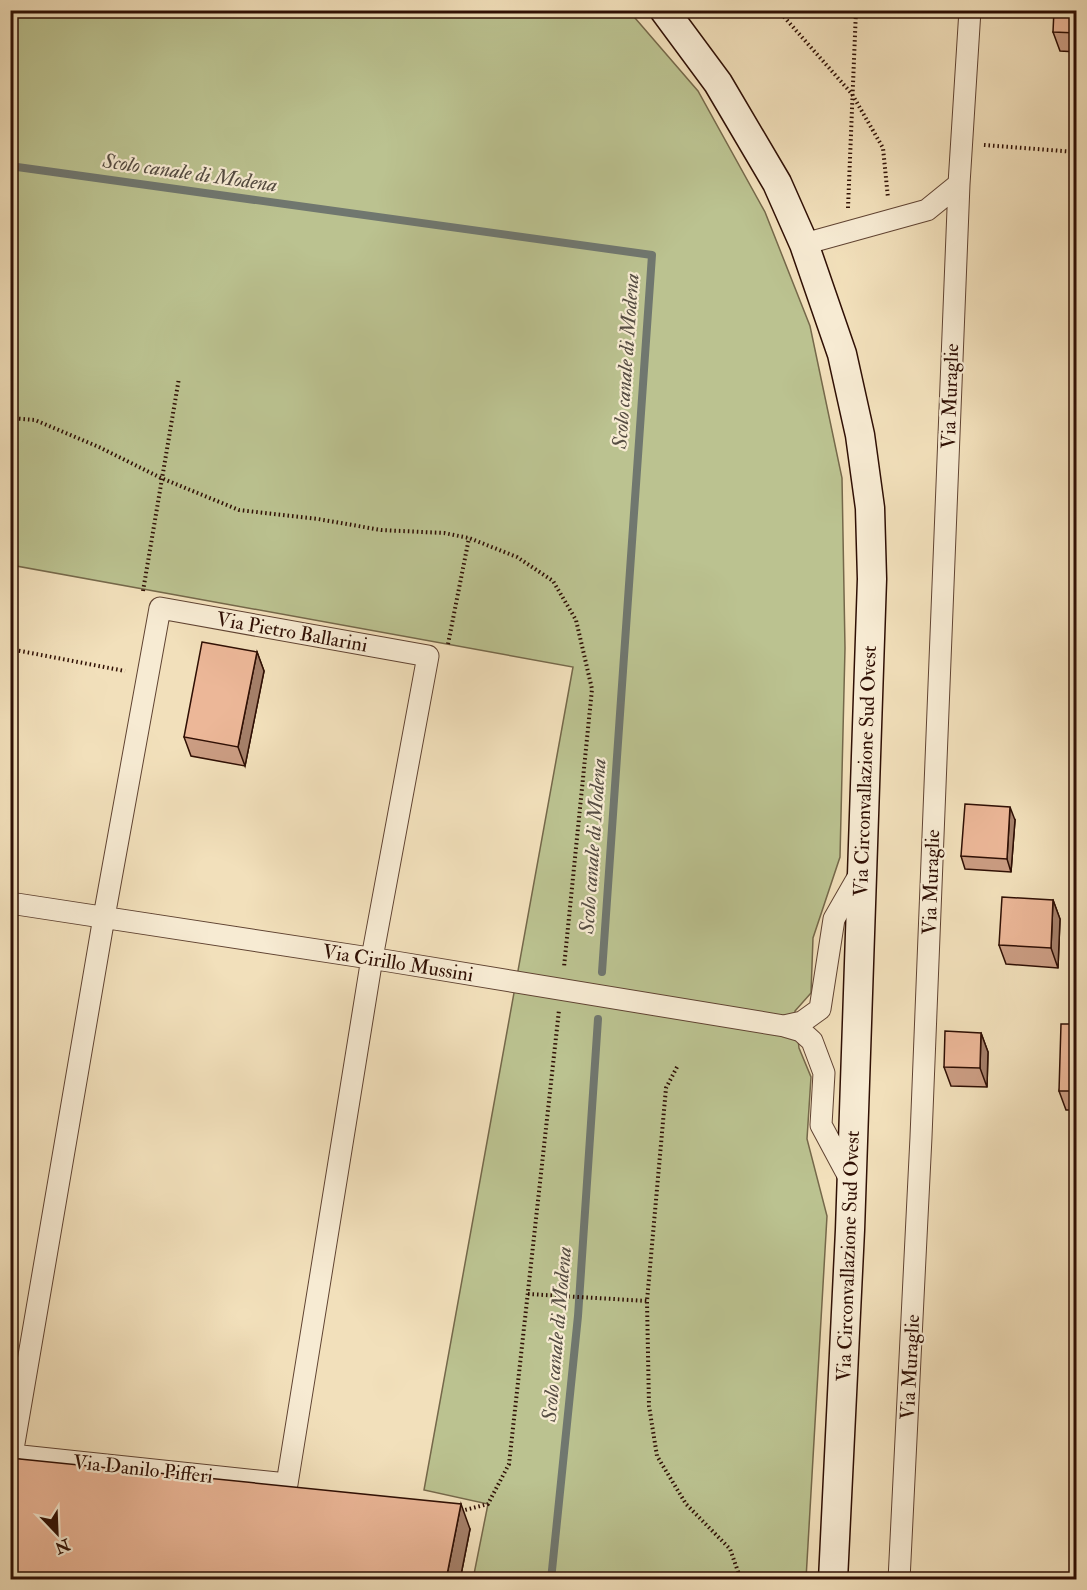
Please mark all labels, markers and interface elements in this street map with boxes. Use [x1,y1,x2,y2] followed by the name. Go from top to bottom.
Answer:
[100,147,279,199] water label: Scolo canale di Modena
[606,272,646,451] water label: Scolo canale di Modena
[936,343,964,449] street label: Via Muraglie
[215,606,369,658] street label: Via Pietro Ballarini
[848,645,882,897] street label: Via Circonvallazione Sud Ovest
[573,757,613,936] water label: Scolo canale di Modena
[917,829,945,935] street label: Via Muraglie
[321,939,475,987] street label: Via Cirillo Mussini
[831,1130,865,1382] street label: Via Circonvallazione Sud Ovest
[536,1245,578,1424] water label: Scolo canale di Modena
[895,1314,925,1420] street label: Via Muraglie
[72,1449,214,1489] street label: Via Danilo Pifferi
[27,1503,87,1563] north arrow
[51,1533,74,1558] text: N

